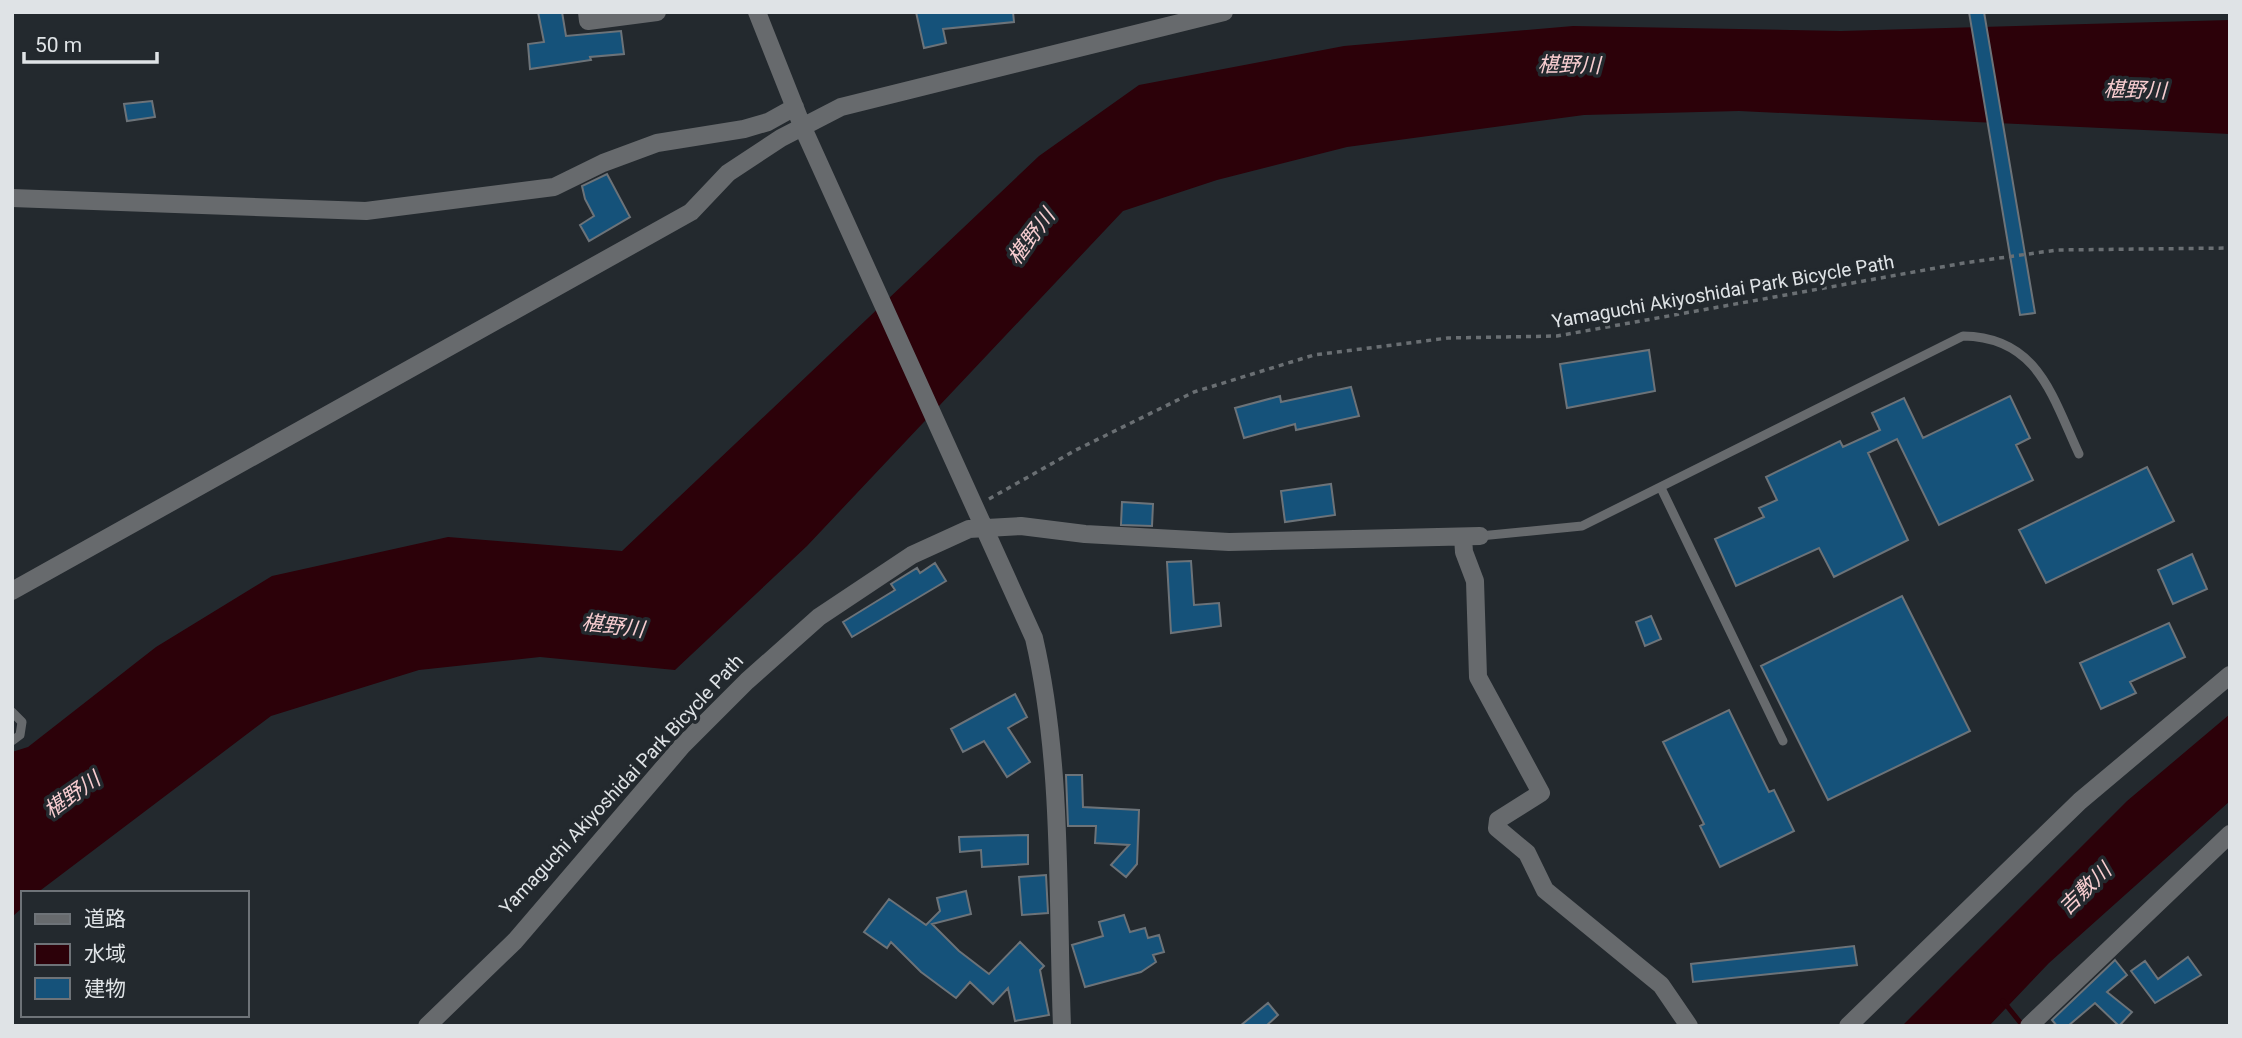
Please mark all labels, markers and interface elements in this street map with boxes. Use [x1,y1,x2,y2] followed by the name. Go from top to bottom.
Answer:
[24,21,158,65] scale bar
[35,33,82,57] text: 50 m
[1537,52,1603,78] water label: 椹野川
[2103,77,2169,103] water label: 椹野川
[1002,203,1061,269] water label: 椹野川
[1550,250,1896,333] street label: Yamaguchi Akiyoshidai Park Bicycle Path
[580,610,648,642] water label: 椹野川
[495,650,748,919] street label: Yamaguchi Akiyoshidai Park Bicycle Path
[39,766,106,823] water label: 椹野川
[2054,857,2117,920] water label: 吉敷川
[21,891,248,1017] legend
[84,907,126,931] text: 道路
[84,942,126,966] text: 水域
[84,977,126,1001] text: 建物

